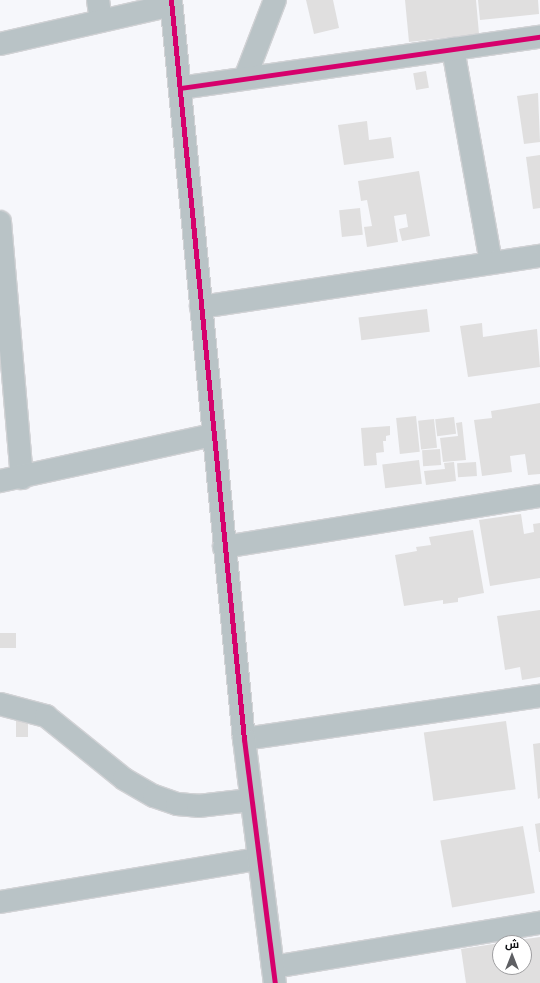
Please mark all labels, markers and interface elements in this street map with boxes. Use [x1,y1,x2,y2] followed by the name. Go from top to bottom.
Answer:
[492,935,532,975] north arrow
[505,937,519,950] text: ش

